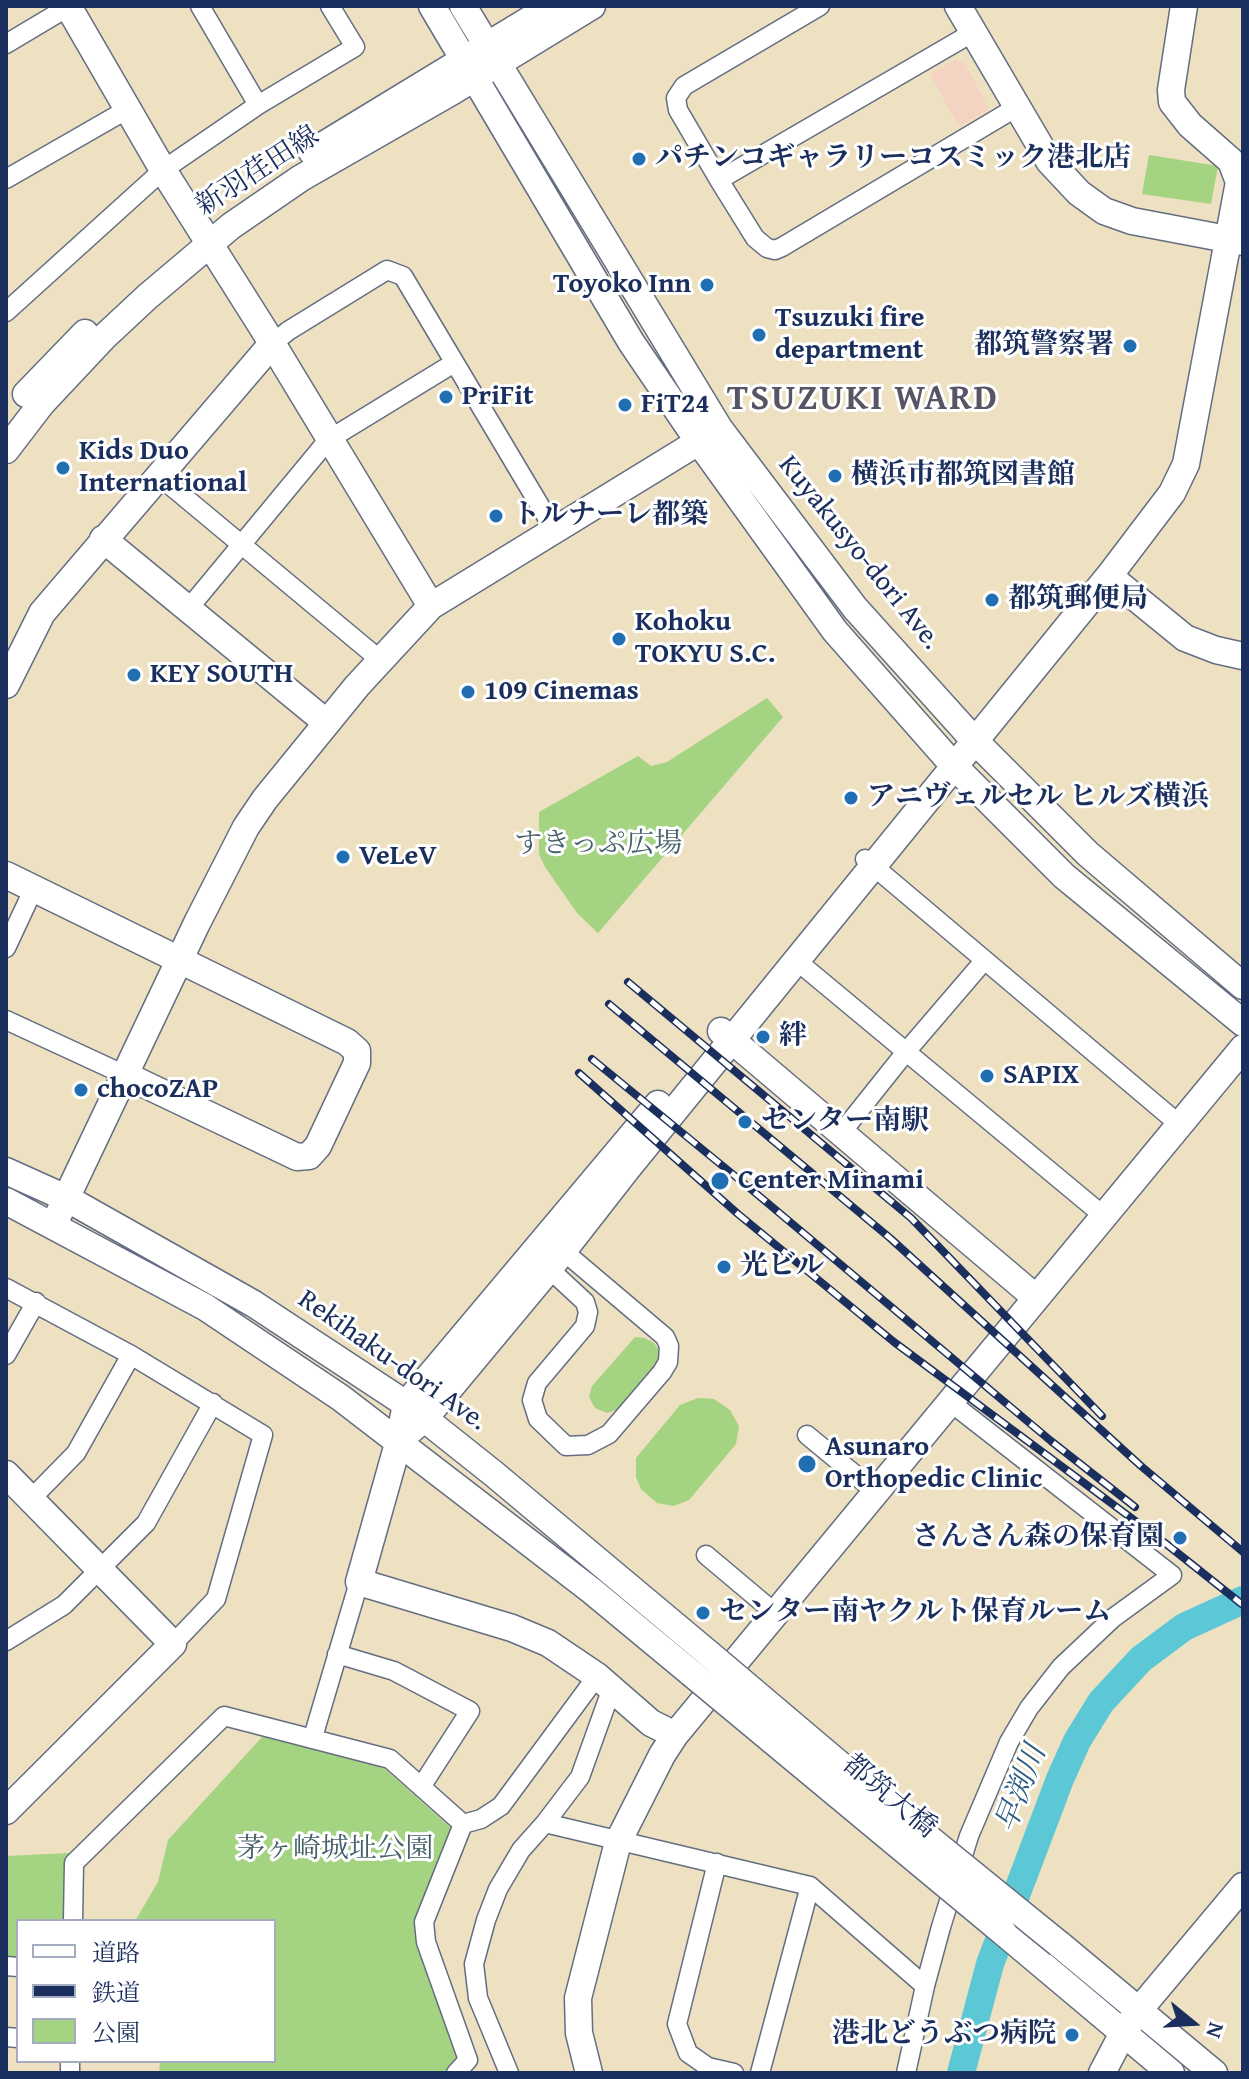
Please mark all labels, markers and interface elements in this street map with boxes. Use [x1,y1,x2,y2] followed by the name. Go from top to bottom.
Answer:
[190,120,326,224] street label: 新羽荏田線
[655,142,1131,176] place label: パチンコギャラリーコスミック港北店
[630,150,648,168] marker: パチンコギャラリーコスミック港北店
[553,268,691,302] place label: Toyoko Inn
[698,276,716,294] marker: Toyoko Inn
[775,302,924,368] place label: Tsuzuki fire department
[750,326,768,344] marker: Tsuzuki fire department
[974,329,1114,363] place label: 都筑警察署
[1121,337,1139,355] marker: 都筑警察署
[727,378,999,422] district label: TSUZUKI WARD
[462,380,534,414] place label: PriFit
[437,388,455,406] marker: PriFit
[641,388,710,422] place label: FiT24
[616,396,634,414] marker: FiT24
[79,435,247,501] place label: Kids Duo International
[770,449,948,657] street label: Kuyakusyo-dori Ave.
[54,459,72,477] marker: Kids Duo International
[851,459,1075,493] place label: 横浜市都筑図書館
[826,467,844,485] marker: 横浜市都筑図書館
[512,499,708,533] place label: トルナーレ都築
[487,507,505,525] marker: トルナーレ都築
[1008,583,1148,617] place label: 都筑郵便局
[983,591,1001,609] marker: 都筑郵便局
[635,606,776,672] place label: Kohoku TOKYU S.C.
[610,630,628,648] marker: Kohoku TOKYU S.C.
[150,658,293,692] place label: KEY SOUTH
[125,666,143,684] marker: KEY SOUTH
[484,675,639,709] place label: 109 Cinemas
[459,683,477,701] marker: 109 Cinemas
[867,781,1209,815] place label: アニヴェルセル ヒルズ横浜
[842,789,860,807] marker: アニヴェルセル ヒルズ横浜
[514,828,682,862] park label: すきっぷ広場
[359,840,437,874] place label: VeLeV
[334,848,352,866] marker: VeLeV
[779,1020,807,1054] place label: 絆
[754,1028,772,1046] marker: 絆
[1003,1059,1079,1093] place label: SAPIX
[978,1067,996,1085] marker: SAPIX
[97,1073,218,1107] place label: chocoZAP
[72,1081,90,1099] marker: chocoZAP
[761,1105,929,1139] place label: センター南駅
[736,1113,754,1131] marker: センター南駅
[738,1164,924,1198] place label: Center Minami
[709,1170,731,1192] marker: Center Minami
[740,1250,824,1284] place label: 光ビル
[715,1258,733,1276] marker: 光ビル
[291,1283,493,1439] street label: Rekihaku-dori Ave.
[825,1431,1042,1497] place label: Asunaro Orthopedic Clinic
[796,1453,818,1475] marker: Asunaro Orthopedic Clinic
[912,1521,1164,1555] place label: さんさん森の保育園
[1171,1529,1189,1547] marker: さんさん森の保育園
[719,1596,1111,1630] place label: センター南ヤクルト保育ルーム
[694,1604,712,1622] marker: センター南ヤクルト保育ルーム
[989,1741,1055,1837] water label: 早渕川
[835,1748,943,1846] street label: 都筑大橋
[237,1833,433,1867] park label: 茅ヶ崎城址公園
[16,1919,276,2063] legend
[92,1935,140,1970] text: 道路
[92,1975,140,2010] text: 鉄道
[1153,1983,1233,2063] north arrow
[92,2015,140,2050] text: 公園
[832,2018,1056,2052] place label: 港北どうぶつ病院
[1198,2018,1233,2042] text: N
[1063,2026,1081,2044] marker: 港北どうぶつ病院

